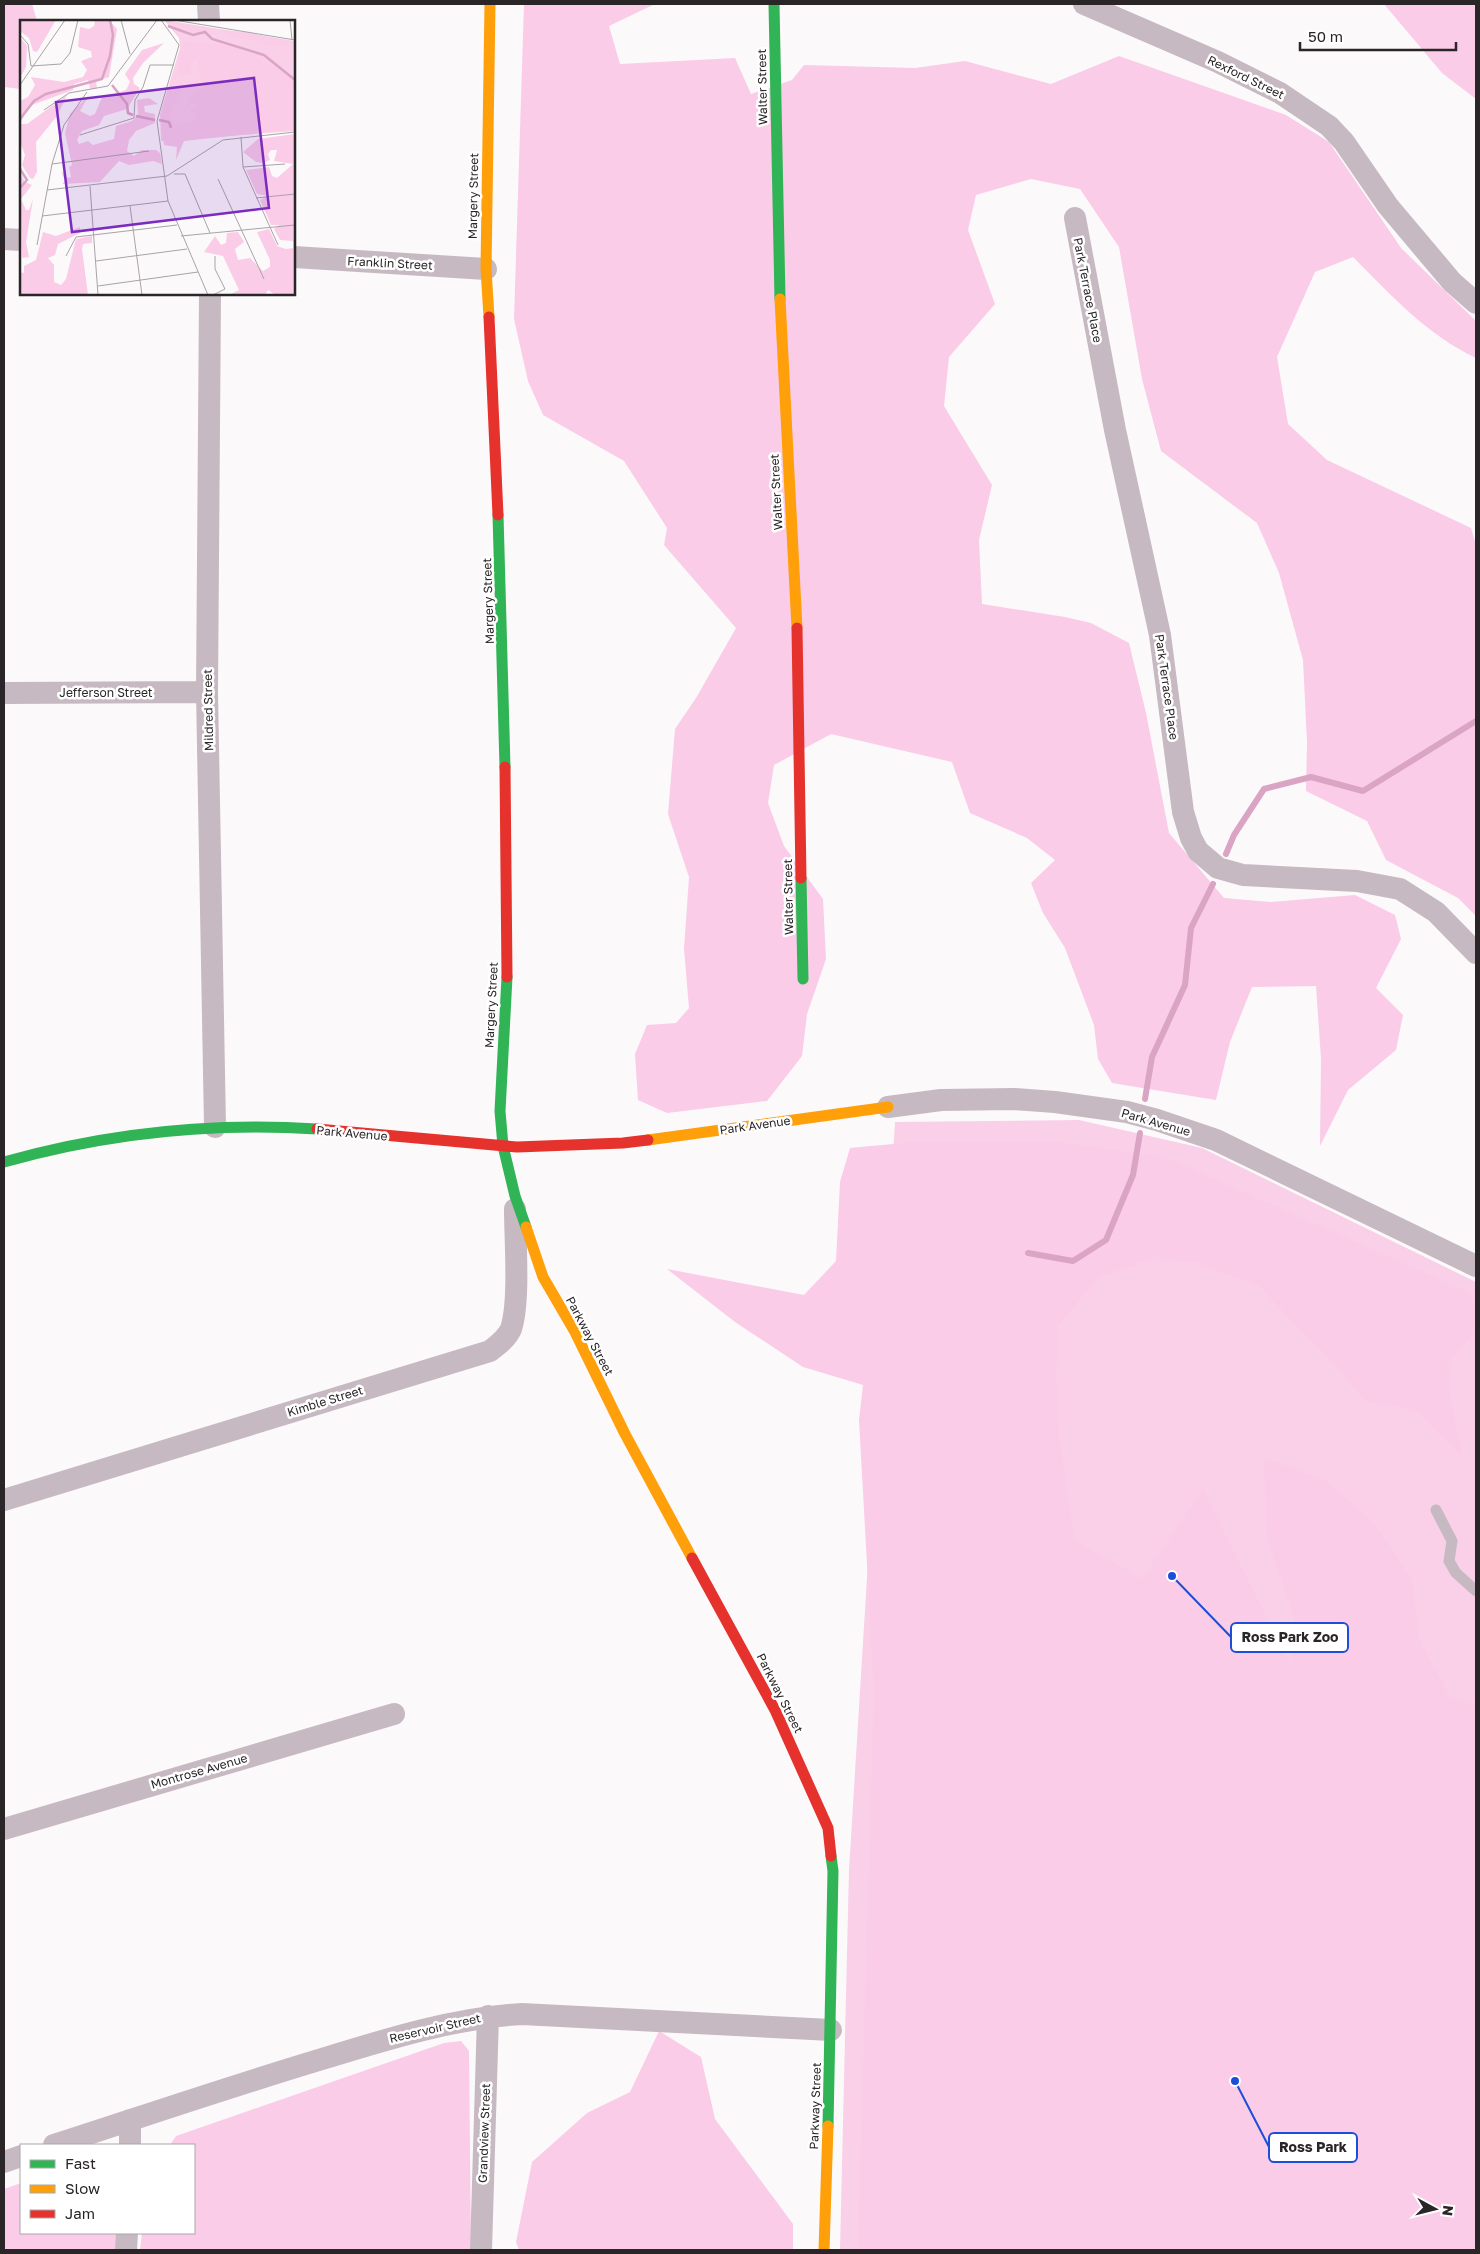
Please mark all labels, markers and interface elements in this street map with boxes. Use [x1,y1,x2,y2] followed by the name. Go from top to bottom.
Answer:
[20,20,295,295] inset map
[1300,20,1456,52] scale bar
[1308,27,1343,45] text: 50 m
[754,48,770,125] street label: Walter Street
[1205,52,1287,102] street label: Rexford Street
[465,153,481,239] street label: Margery Street
[1070,236,1106,344] street label: Park Terrace Place
[347,253,433,273] street label: Franklin Street
[767,453,785,531] street label: Walter Street
[479,557,497,644] street label: Margery Street
[1152,633,1182,741] street label: Park Terrace Place
[200,669,216,751] street label: Mildred Street
[59,685,153,700] street label: Jefferson Street
[780,858,796,935] street label: Walter Street
[481,961,501,1048] street label: Margery Street
[1120,1105,1192,1139] street label: Park Avenue
[719,1113,791,1137] street label: Park Avenue
[316,1122,388,1144] street label: Park Avenue
[563,1294,617,1378] street label: Parkway Street
[285,1382,365,1420] street label: Kimble Street
[1231,1623,1348,1652] callout: Ross Park Zoo
[1242,1628,1338,1645] text: Ross Park Zoo
[753,1651,807,1735] street label: Parkway Street
[149,1750,249,1792] street label: Montrose Avenue
[388,2010,482,2046] street label: Reservoir Street
[806,2062,824,2150] street label: Parkway Street
[475,2083,493,2183] street label: Grandview Street
[1269,2133,1357,2162] callout: Ross Park
[1279,2138,1347,2155] text: Ross Park
[20,2144,195,2234] legend
[65,2154,96,2172] text: Fast
[65,2179,100,2197] text: Slow
[1410,2184,1460,2234] north arrow
[65,2204,95,2222] text: Jam
[1439,2204,1457,2217] text: N

